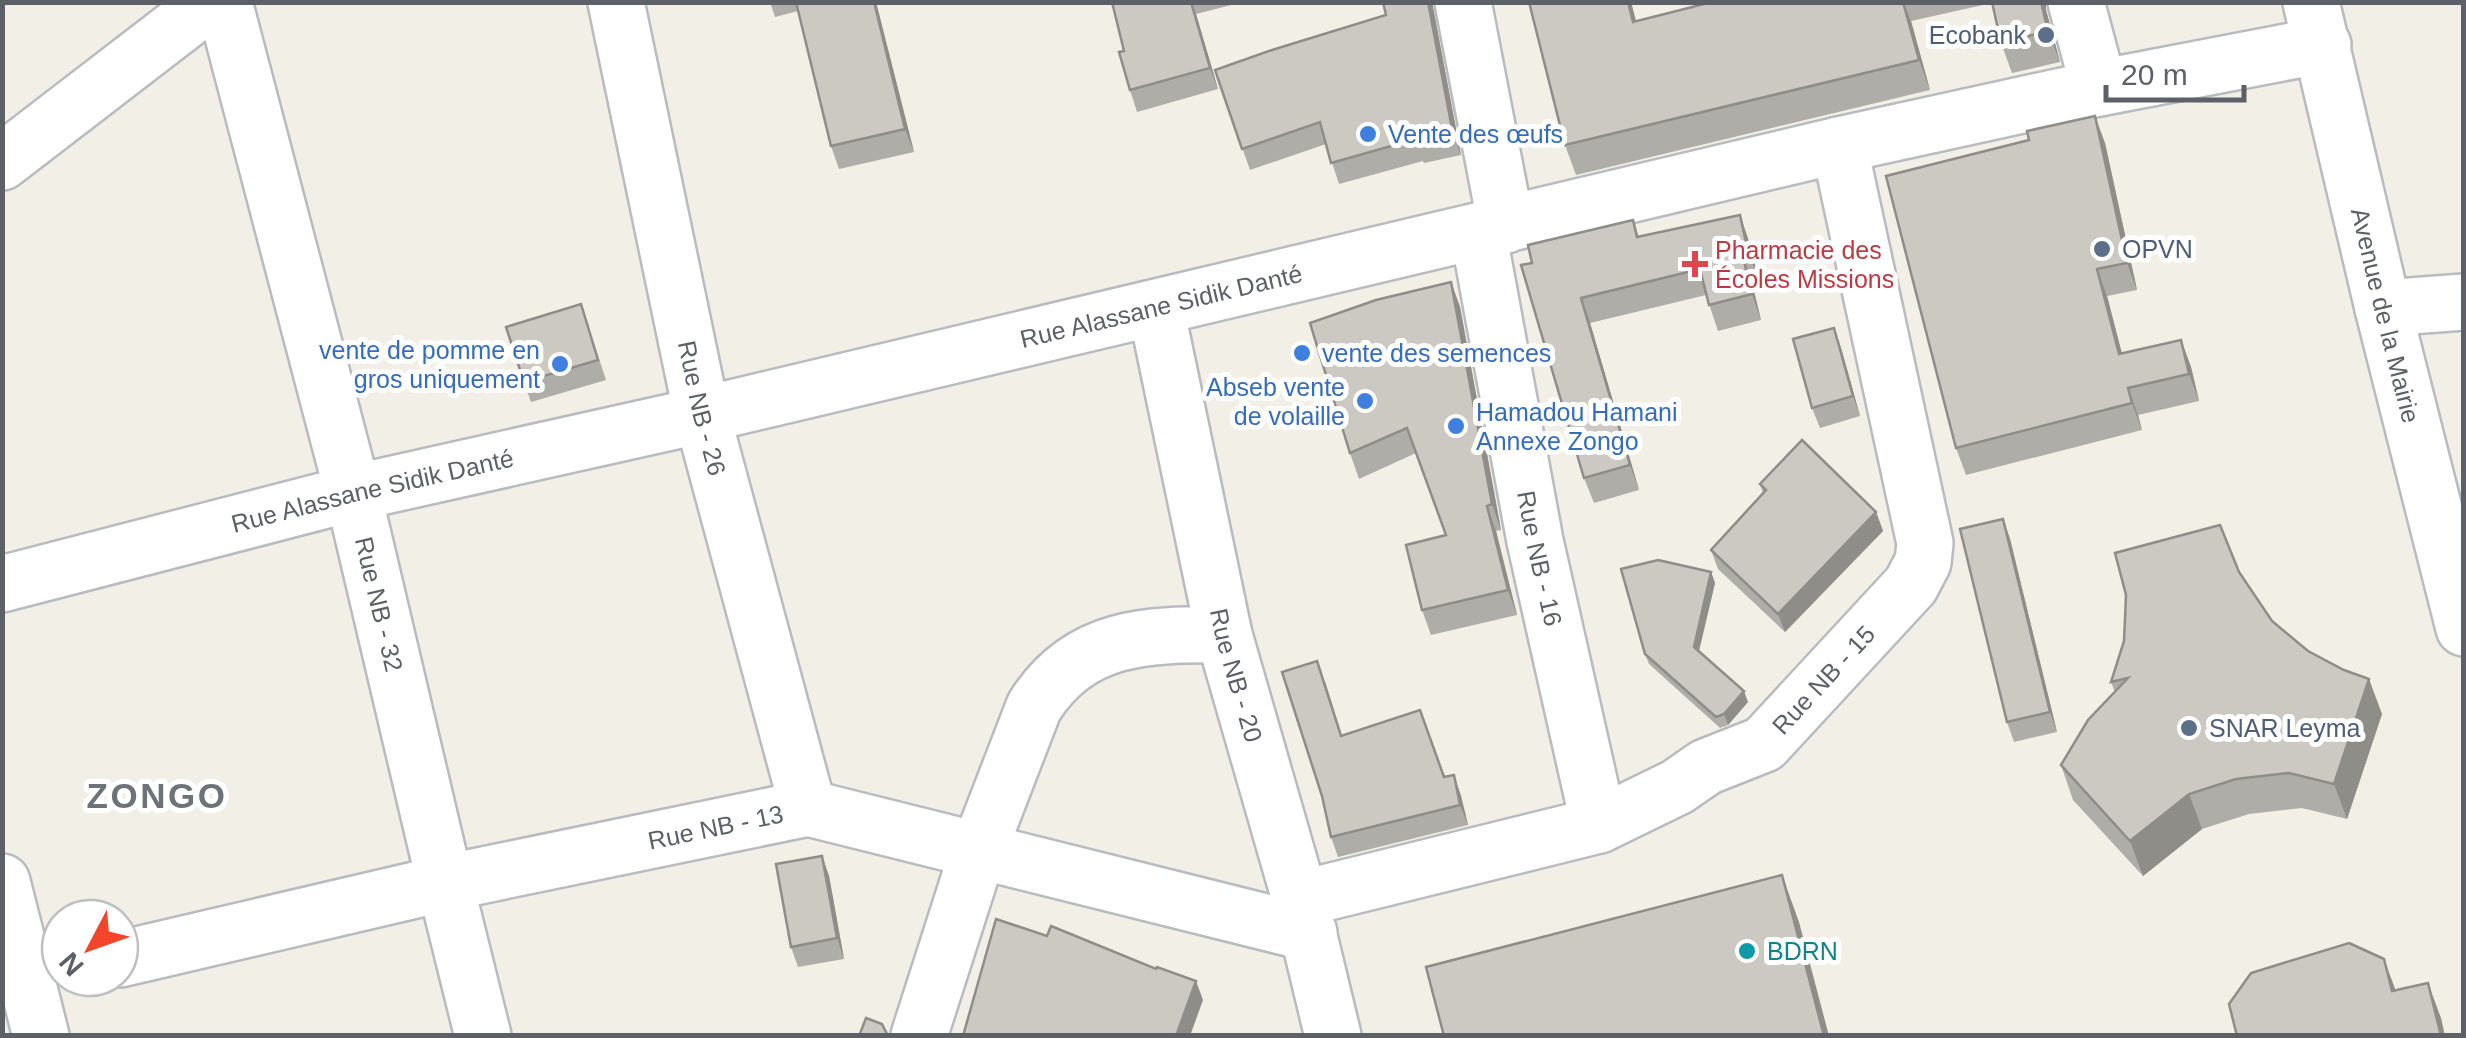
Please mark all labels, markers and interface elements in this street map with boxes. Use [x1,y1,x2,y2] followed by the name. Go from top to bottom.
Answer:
[1929,21,2026,49] place label: Ecobank
[2035,24,2057,46] marker: Ecobank
[2106,40,2244,102] scale bar
[2121,58,2188,91] text: 20 m
[1388,120,1563,148] place label: Vente des œufs
[1357,123,1379,145] marker: Vente des œufs
[2346,205,2426,426] street label: Avenue de la Mairie
[2122,235,2193,263] place label: OPVN
[1715,236,1894,293] place label: Pharmacie des Écoles Missions
[2091,238,2113,260] marker: OPVN
[1684,253,1706,275] marker: Pharmacie des Écoles Missions
[1017,259,1305,353] street label: Rue Alassane Sidik Danté
[319,336,540,393] place label: vente de pomme en gros uniquement
[673,338,732,478] street label: Rue NB - 26
[1322,339,1551,367] place label: vente des semences
[1291,342,1313,364] marker: vente des semences
[549,353,571,375] marker: vente de pomme en gros uniquement
[1206,373,1345,430] place label: Abseb vente de volaille
[1354,390,1376,412] marker: Abseb vente de volaille
[1476,398,1678,455] place label: Hamadou Hamani Annexe Zongo
[1445,415,1467,437] marker: Hamadou Hamani Annexe Zongo
[228,444,516,538] street label: Rue Alassane Sidik Danté
[1512,488,1568,629] street label: Rue NB - 16
[350,534,409,674] street label: Rue NB - 32
[1205,606,1268,745] street label: Rue NB - 20
[1766,620,1880,740] street label: Rue NB - 15
[2209,714,2361,742] place label: SNAR Leyma
[2178,717,2200,739] marker: SNAR Leyma
[87,776,227,815] district label: ZONGO
[645,799,786,855] street label: Rue NB - 13
[40,898,140,998] north arrow
[1767,937,1838,965] place label: BDRN
[1736,940,1758,962] marker: BDRN
[53,946,90,982] text: N

